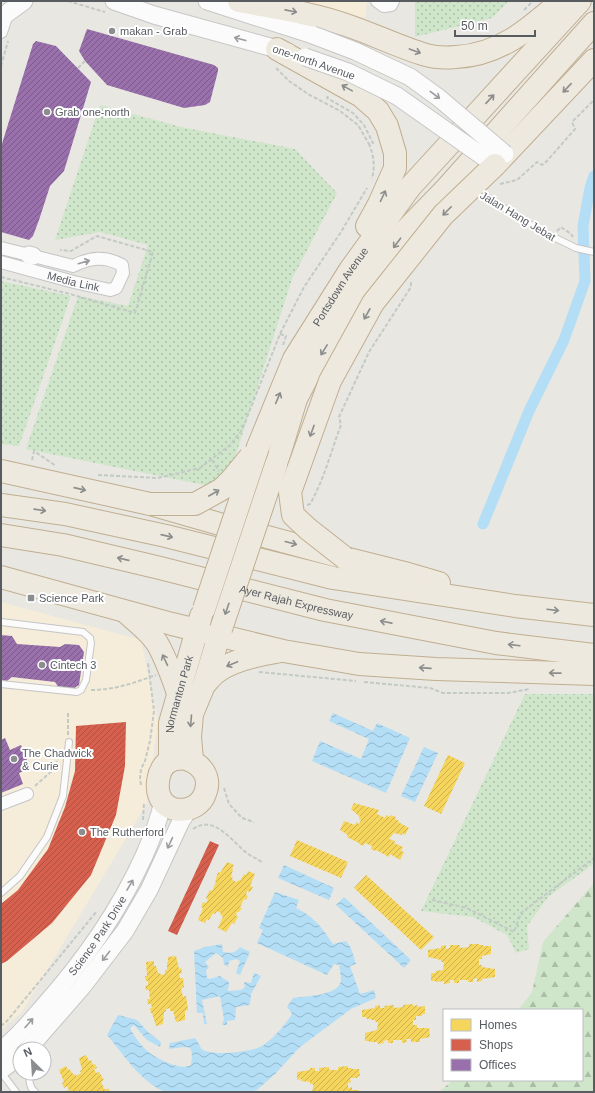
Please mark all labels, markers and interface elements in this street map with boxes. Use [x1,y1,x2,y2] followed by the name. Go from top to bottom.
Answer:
[285,7,298,15] one-way arrow
[455,12,535,38] scale bar
[461,19,488,33] text: 50 m
[120,25,187,37] place label: makan - Grab
[107,26,117,36] marker: makan - Grab
[233,35,246,42] one-way arrow
[271,42,357,82] street label: one-north Avenue
[408,48,420,56] one-way arrow
[562,83,572,93] one-way arrow
[341,84,353,92] one-way arrow
[430,91,441,99] one-way arrow
[485,95,494,105] one-way arrow
[55,106,130,118] place label: Grab one-north
[42,107,52,117] marker: Grab one-north
[478,189,558,243] street label: Jalan Hang Jebat
[380,191,387,203] one-way arrow
[442,206,452,216] one-way arrow
[392,237,401,248] one-way arrow
[310,245,370,328] street label: Portsdown Avenue
[77,258,90,265] one-way arrow
[46,269,101,294] street label: Media Link
[363,307,371,319] one-way arrow
[319,344,327,356] one-way arrow
[275,393,282,405] one-way arrow
[307,424,315,436] one-way arrow
[73,485,86,493] one-way arrow
[208,488,220,496] one-way arrow
[33,506,46,514] one-way arrow
[160,533,173,540] one-way arrow
[284,540,297,547] one-way arrow
[117,555,130,563] one-way arrow
[238,582,355,621] street label: Ayer Rajah Expressway
[39,592,104,604] place label: Science Park
[26,593,36,603] marker: Science Park
[223,603,231,615] one-way arrow
[546,606,559,614] one-way arrow
[380,618,393,626] one-way arrow
[508,641,521,649] one-way arrow
[161,654,168,666] one-way arrow
[164,654,195,733] street label: Normanton Park
[50,659,96,671] place label: Cintech 3
[37,660,47,670] marker: Cintech 3
[226,661,238,669] one-way arrow
[419,664,432,671] one-way arrow
[549,669,562,676] one-way arrow
[188,715,195,728] one-way arrow
[22,747,92,772] place label: The Chadwick & Curie
[9,754,19,764] marker: The Chadwick & Curie
[90,826,164,838] place label: The Rutherford
[77,827,87,837] marker: The Rutherford
[166,837,173,849] one-way arrow
[127,879,135,891] one-way arrow
[66,894,128,978] street label: Science Park Drive
[102,950,110,961] one-way arrow
[443,1009,583,1081] legend
[24,1018,34,1028] one-way arrow
[479,1018,517,1032] text: Homes
[479,1038,513,1052] text: Shops
[12,1041,52,1081] north arrow
[22,1045,34,1059] text: N
[479,1058,516,1072] text: Offices

